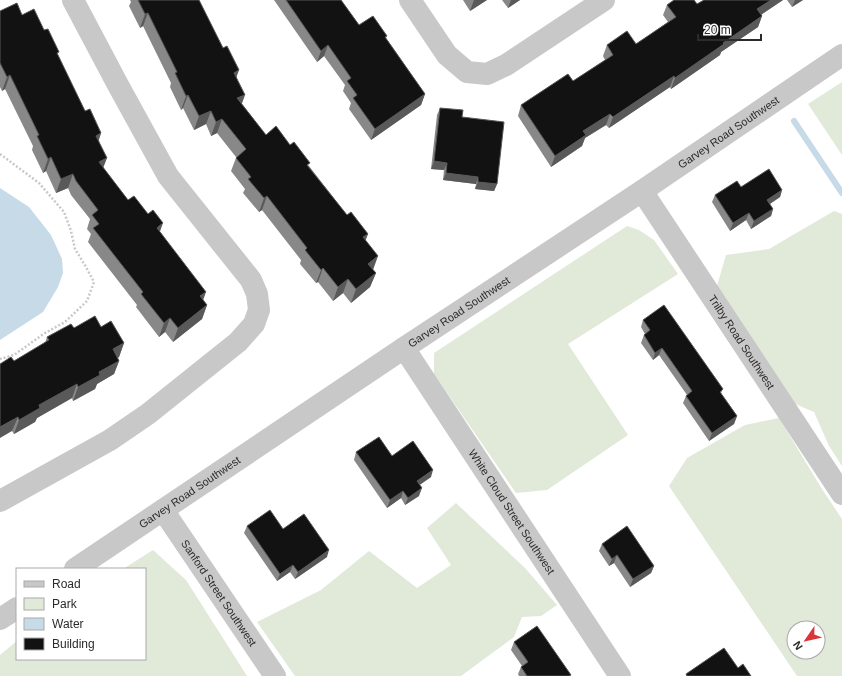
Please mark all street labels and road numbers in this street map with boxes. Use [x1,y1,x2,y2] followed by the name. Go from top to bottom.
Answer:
[676,94,781,171] street label: Garvey Road Southwest
[406,274,512,350] street label: Garvey Road Southwest
[706,293,777,391] street label: Trilby Road Southwest
[466,447,557,576] street label: White Cloud Street Southwest
[137,454,242,530] street label: Garvey Road Southwest
[179,538,259,648] street label: Sanford Street Southwest

